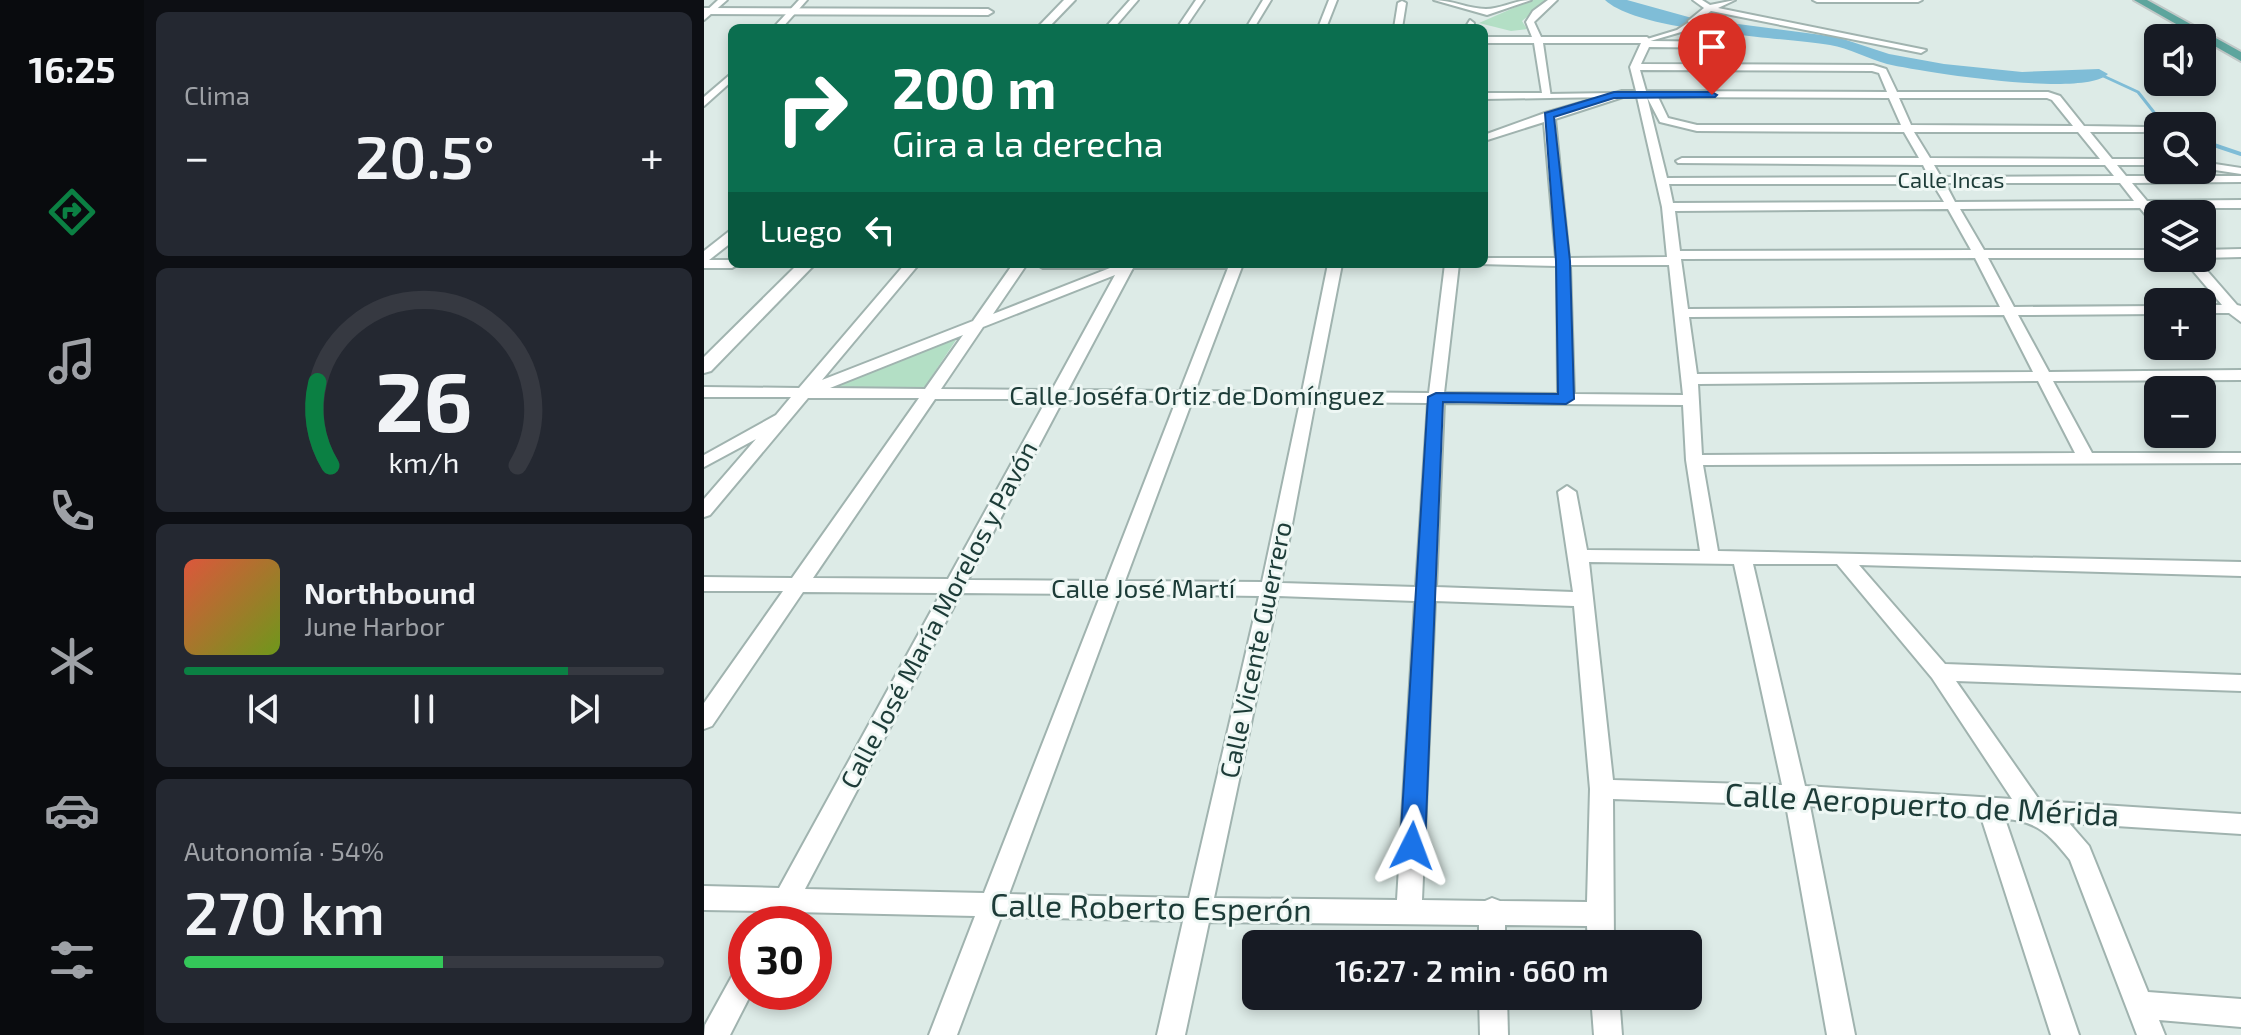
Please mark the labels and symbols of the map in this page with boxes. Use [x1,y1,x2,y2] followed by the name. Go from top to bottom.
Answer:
[1678,13,1746,95] pin
[1898,166,2004,192] street label: Calle Incas
[1009,379,1385,410] street label: Calle Joséfa Ortiz de Domínguez
[833,435,1043,793] street label: Calle José María Morelos y Pavón
[1212,519,1297,781] street label: Calle Vicente Guerrero
[1051,572,1237,603] street label: Calle José Martí
[1724,774,2120,832] street label: Calle Aeropuerto de Mérida
[1370,804,1454,888] position arrow
[990,884,1312,928] street label: Calle Roberto Esperón
[728,906,832,1010] speed limit sign: 30

